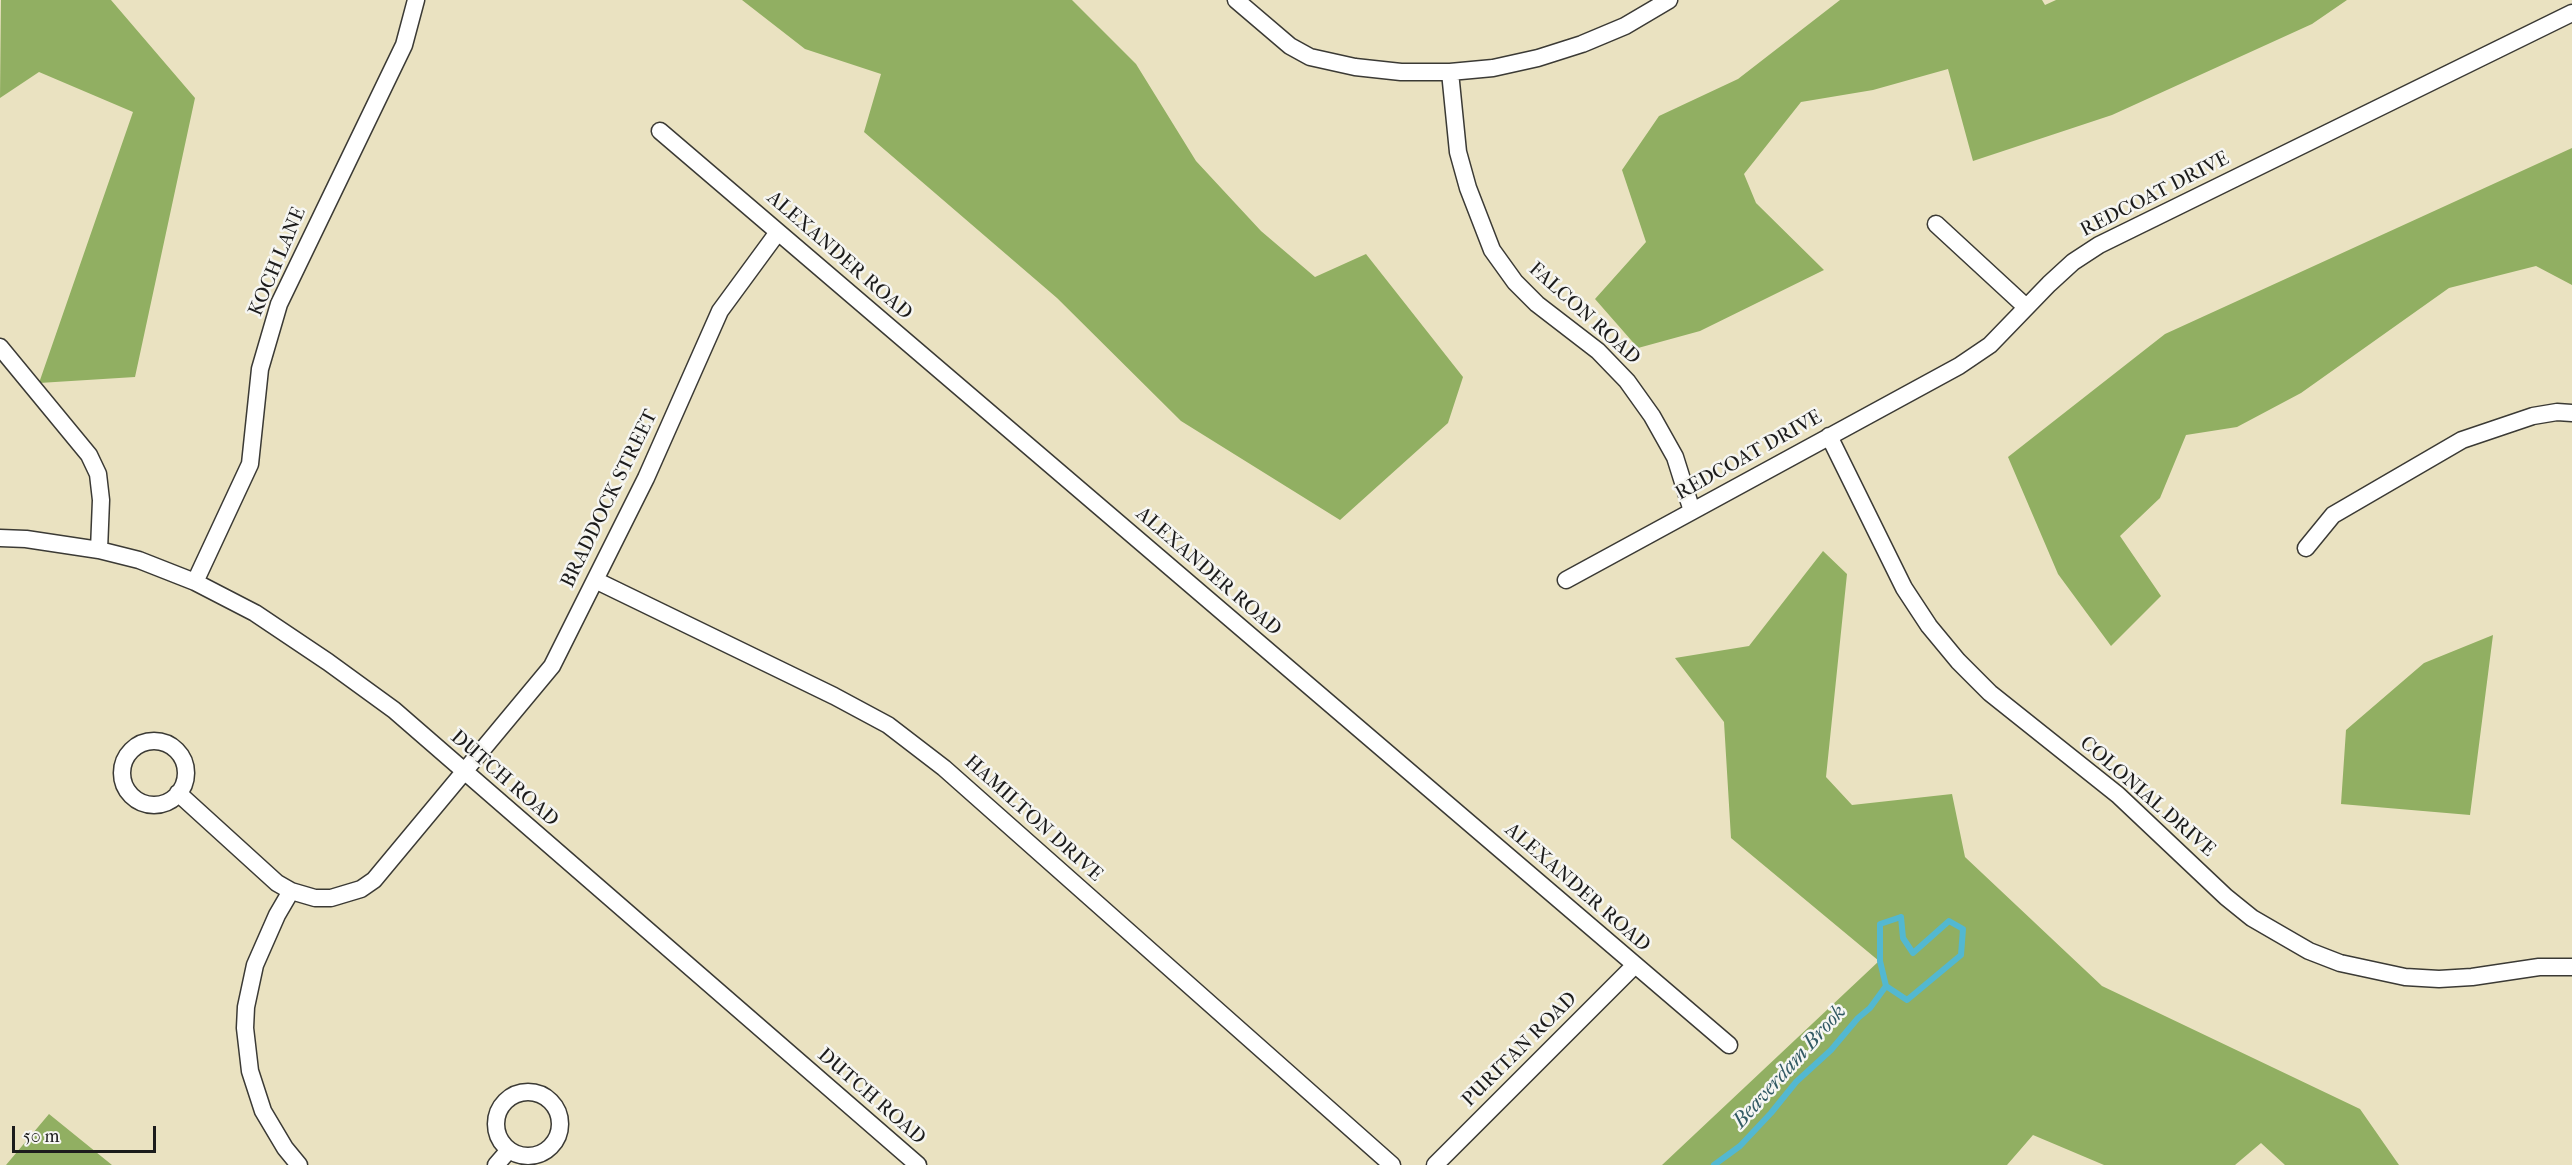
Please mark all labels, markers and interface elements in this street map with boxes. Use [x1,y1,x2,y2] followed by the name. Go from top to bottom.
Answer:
[2077,147,2233,243] street label: REDCOAT DRIVE
[761,186,917,326] street label: ALEXANDER ROAD
[244,204,312,320] street label: KOCH LANE
[1523,258,1645,370] street label: FALCON ROAD
[556,406,664,592] street label: BRADDOCK STREET
[1672,406,1826,506] street label: REDCOAT DRIVE
[1130,502,1286,642] street label: ALEXANDER ROAD
[445,726,563,832] street label: DUTCH ROAD
[2074,732,2220,862] street label: COLONIAL DRIVE
[959,751,1107,887] street label: HAMILTON DRIVE
[1499,818,1655,958] street label: ALEXANDER ROAD
[1457,987,1583,1113] street label: PURITAN ROAD
[1728,1000,1852,1134] water label: Beaverdam Brook
[812,1044,930,1150] street label: DUTCH ROAD
[15,1114,159,1152] scale bar
[23,1126,59,1147] text: 50 m

